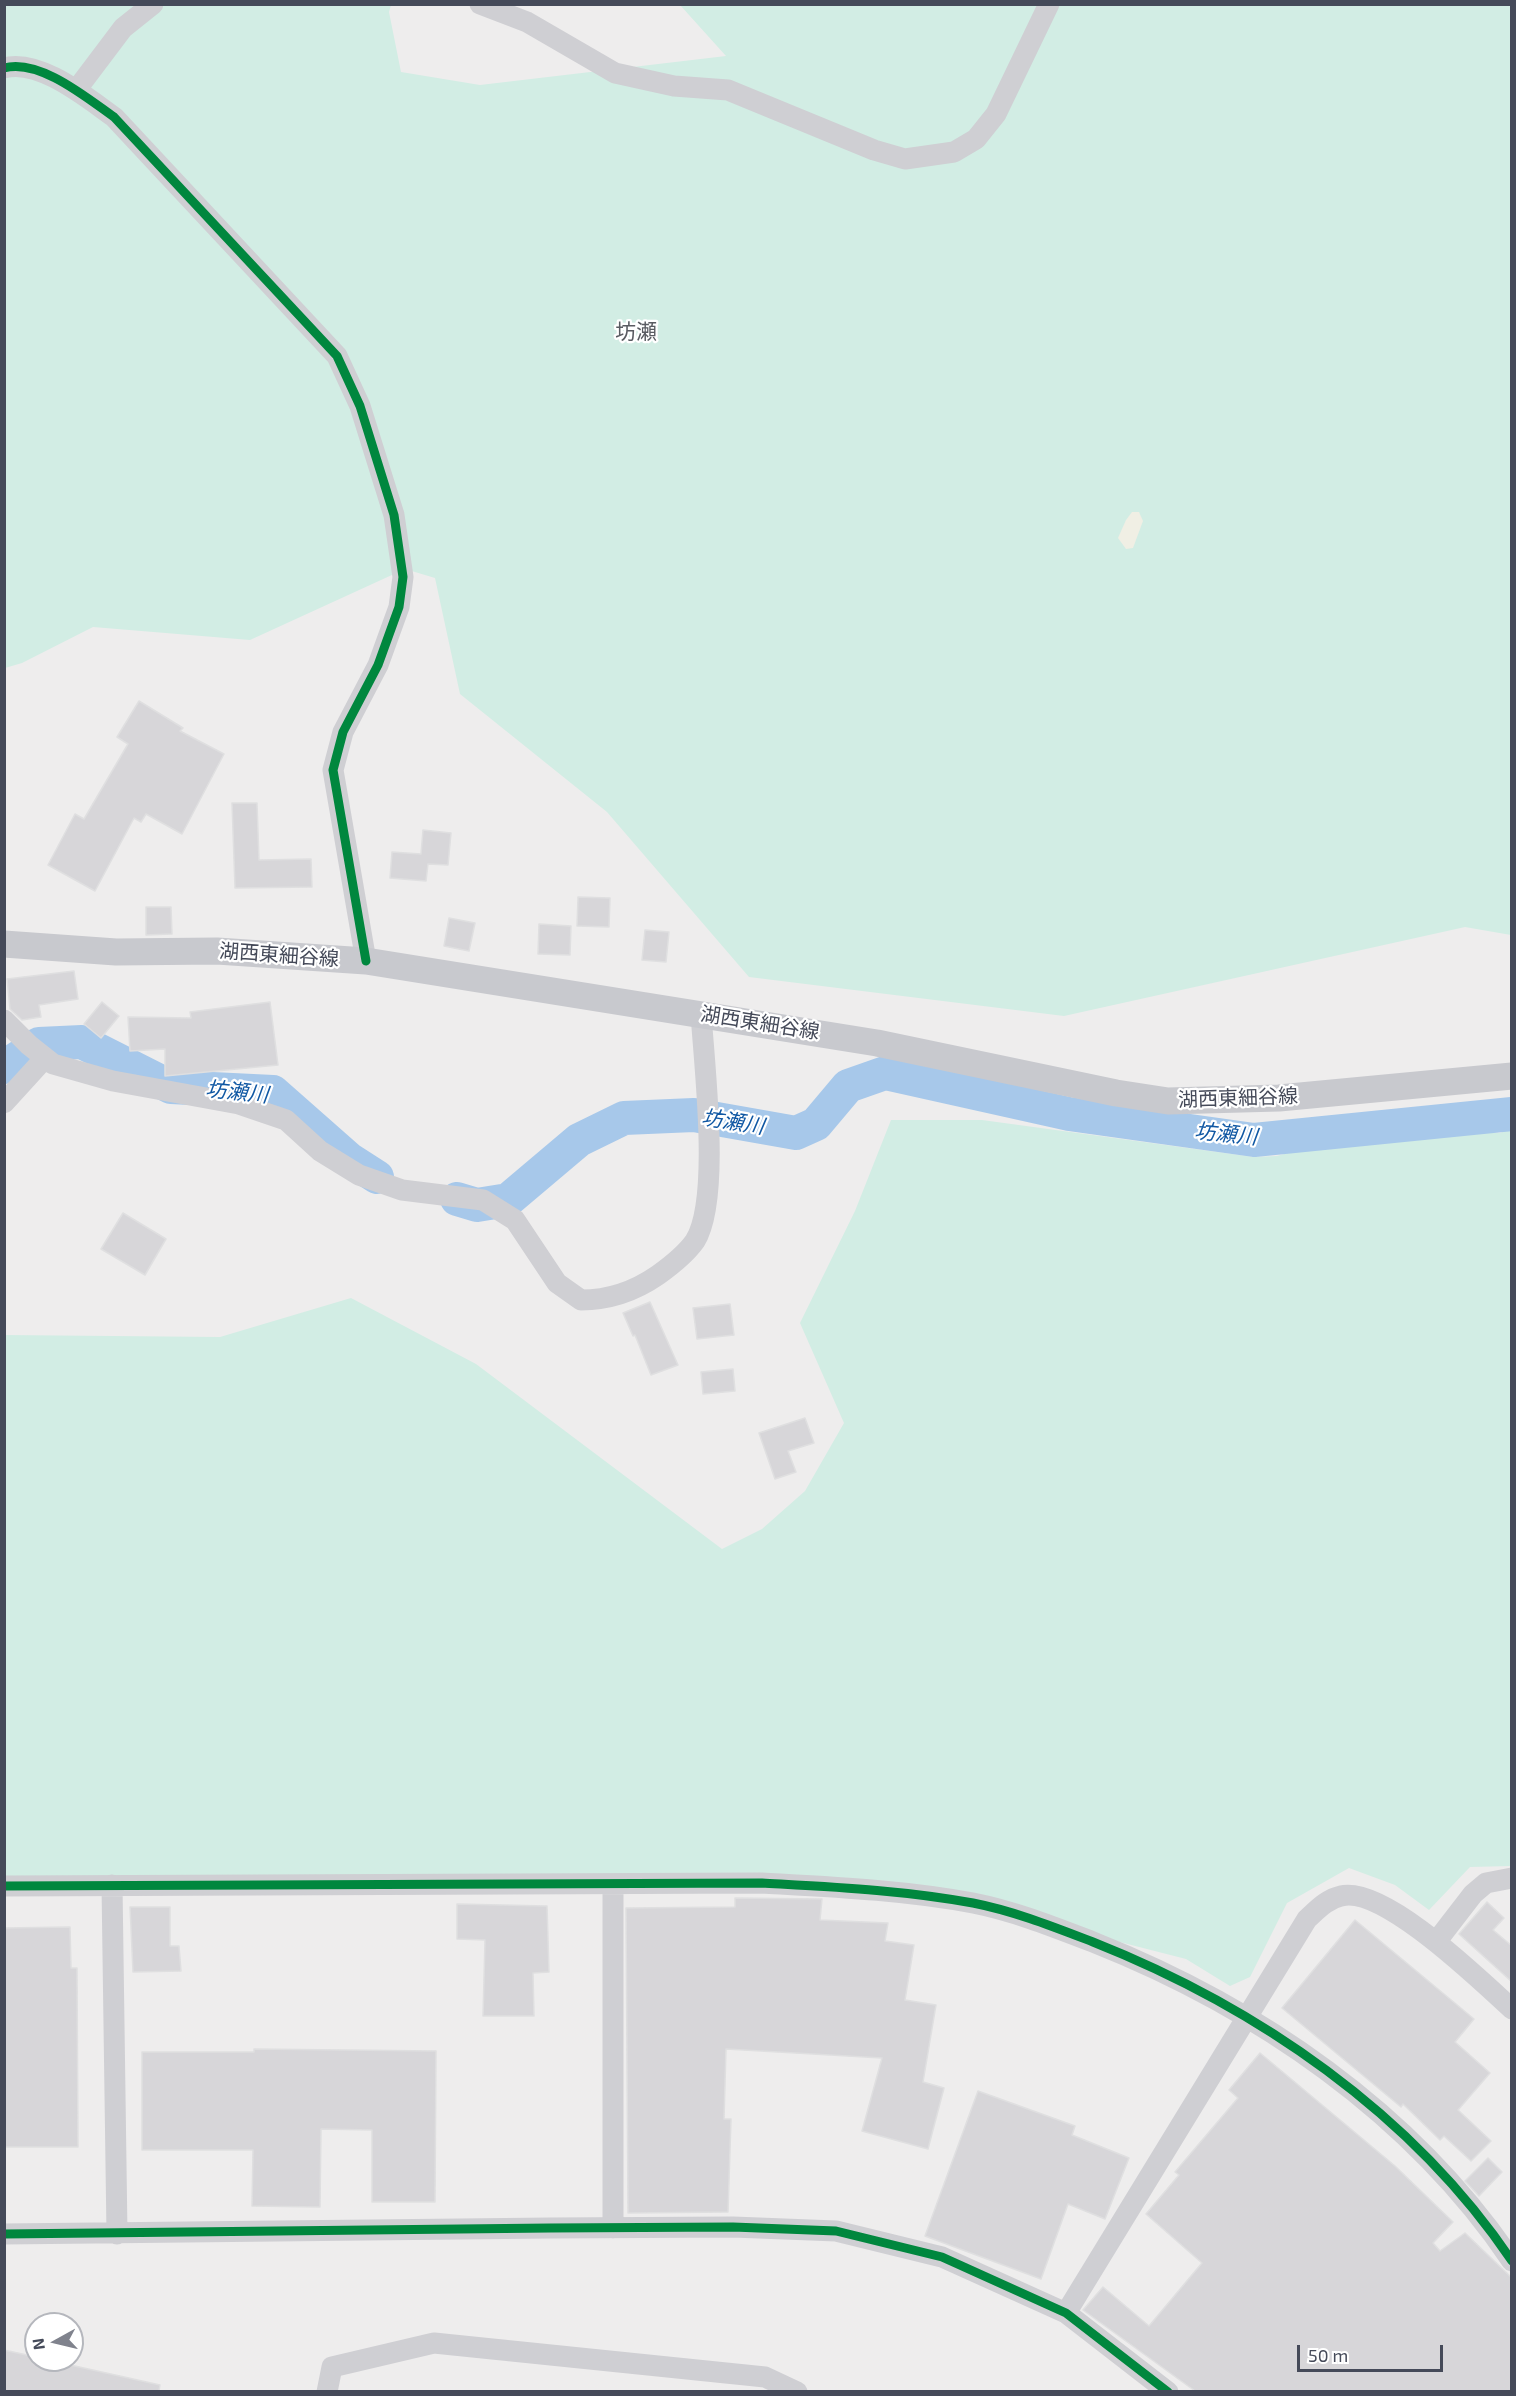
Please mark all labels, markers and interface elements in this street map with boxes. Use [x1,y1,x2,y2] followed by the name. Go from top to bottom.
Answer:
[615,319,657,345] district label: 坊瀬
[218,939,340,971] street label: 湖西東細谷線
[699,1002,821,1044] street label: 湖西東細谷線
[204,1076,270,1108] water label: 坊瀬川
[1178,1084,1298,1112] street label: 湖西東細谷線
[700,1105,766,1139] water label: 坊瀬川
[1193,1118,1259,1150] water label: 坊瀬川
[24,2312,84,2372] north arrow
[1300,2333,1446,2371] scale bar
[27,2337,48,2351] text: N
[1308,2344,1348,2366] text: 50 m

